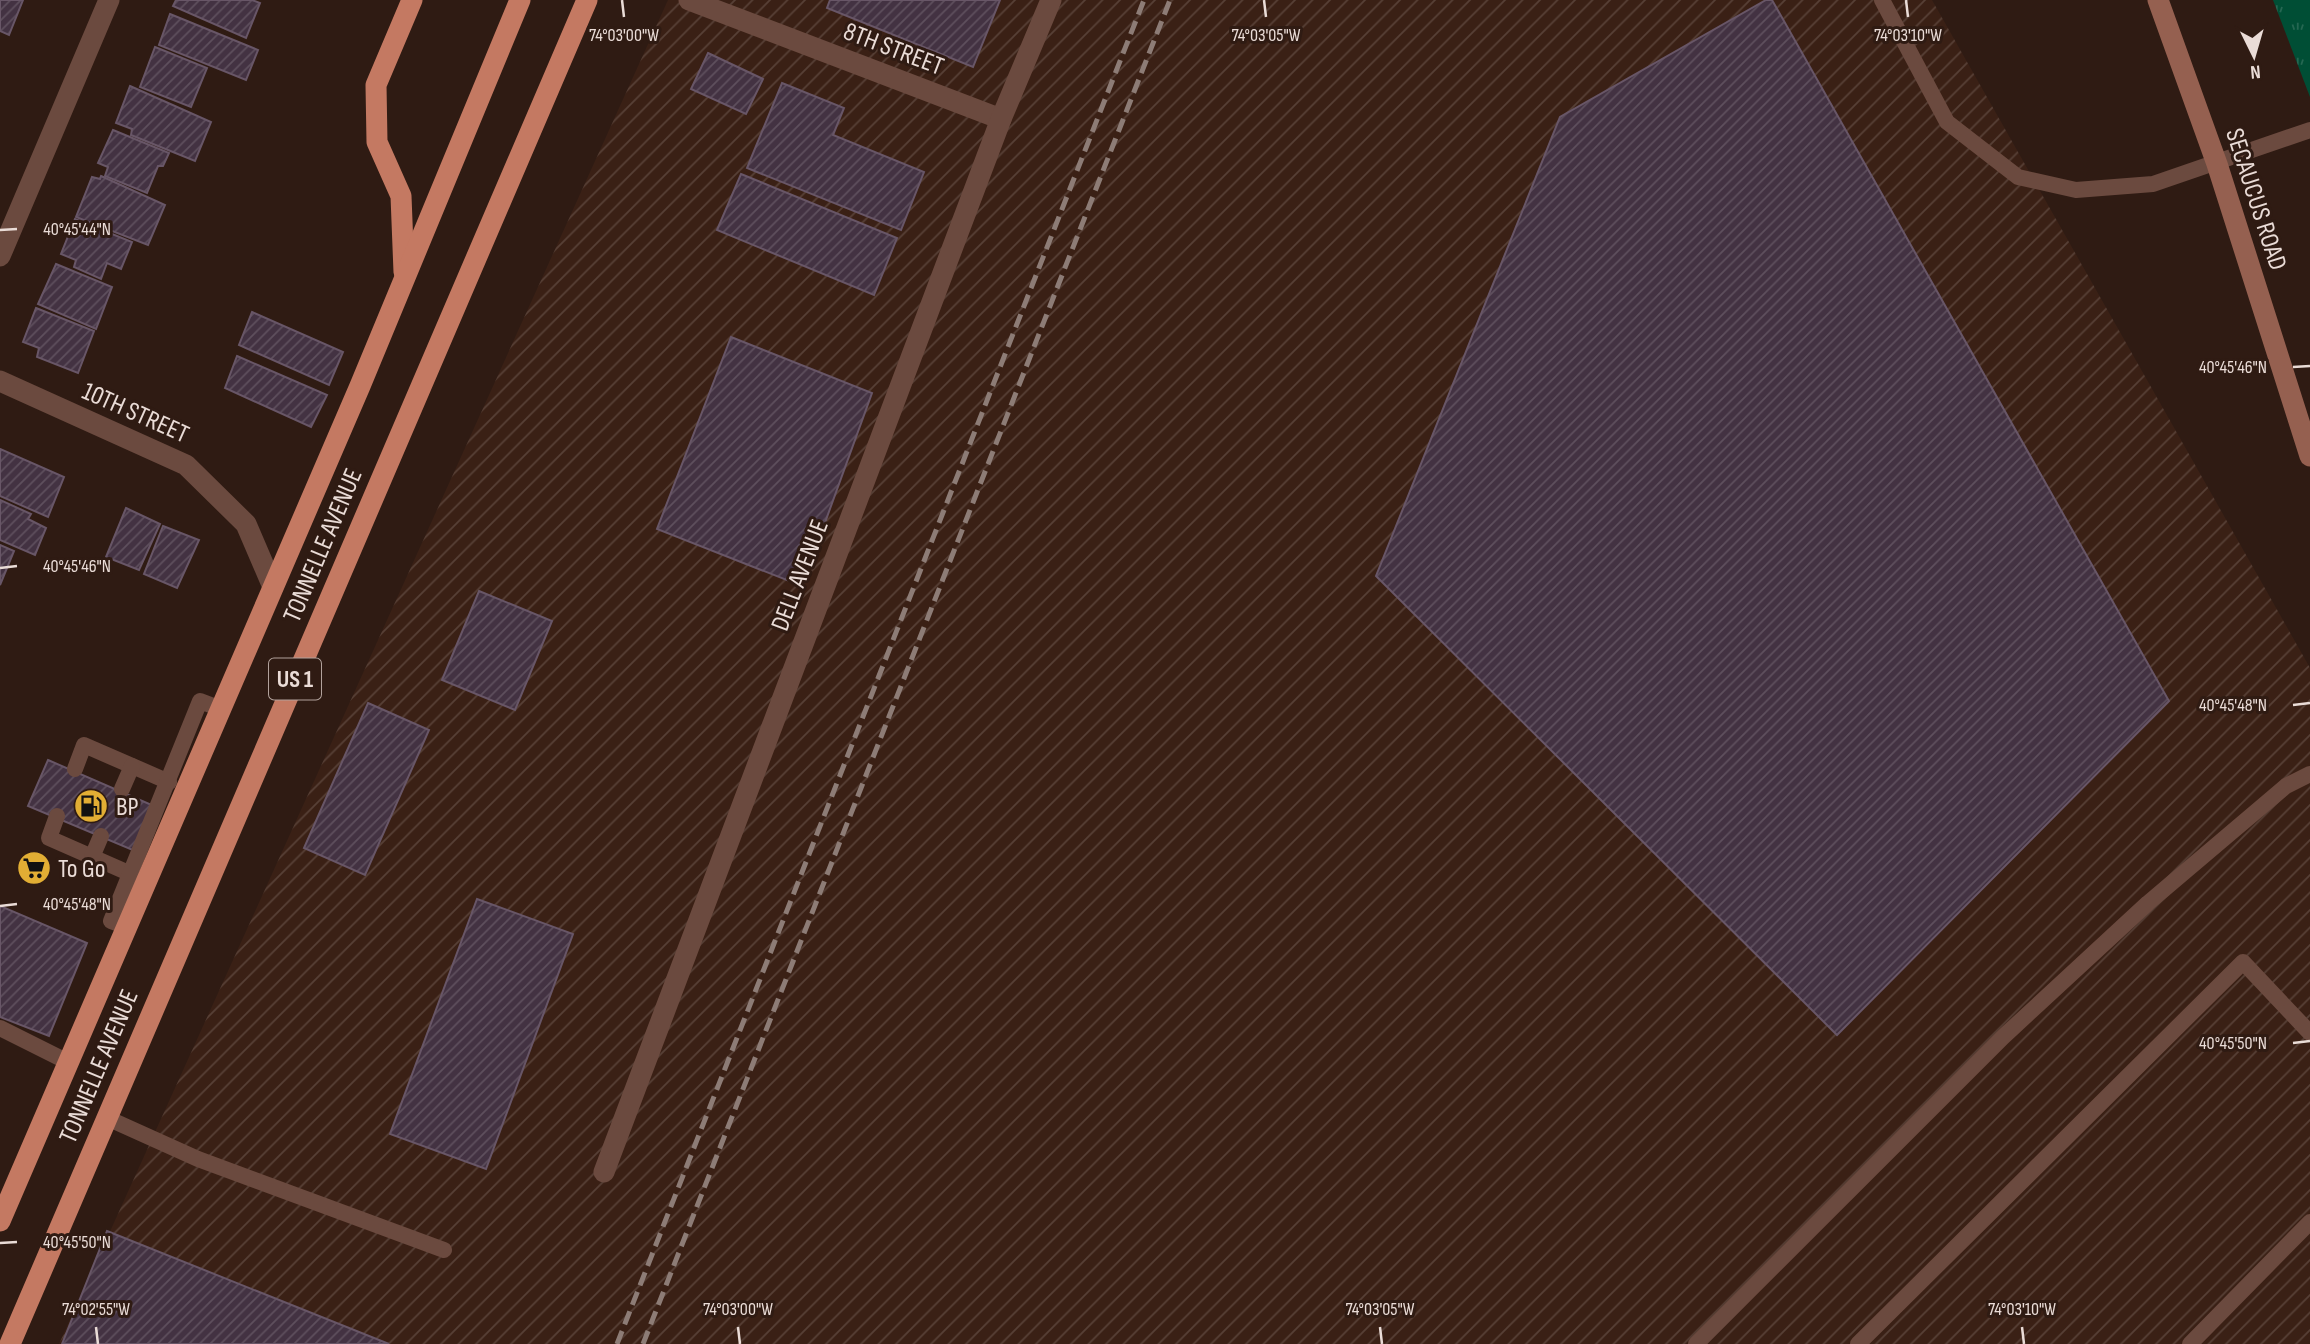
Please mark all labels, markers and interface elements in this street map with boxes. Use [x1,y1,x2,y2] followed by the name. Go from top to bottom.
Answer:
[839,16,948,83] street label: 8TH STREET
[2219,21,2289,91] north arrow
[589,25,659,46] text: 74°03'00"W
[1232,25,1301,46] text: 74°03'05"W
[1874,25,1942,46] text: 74°03'10"W
[2249,60,2261,83] text: N
[2218,125,2293,274] street label: SECAUCUS ROAD
[43,219,111,240] text: 40°45'44"N
[2199,357,2267,378] text: 40°45'46"N
[77,376,193,451] street label: 10TH STREET
[277,464,370,627] street label: TONNELLE AVENUE
[765,516,836,635] street label: DELL AVENUE
[43,556,111,577] text: 40°45'46"N
[269,658,321,700] road number: US 1
[2199,695,2267,716] text: 40°45'48"N
[72,787,110,825] fuel station icon: BP
[116,792,139,823] place label: BP
[15,849,53,887] supermarket icon: To Go
[58,854,106,885] place label: To Go
[43,894,111,915] text: 40°45'48"N
[53,985,146,1148] street label: TONNELLE AVENUE
[2199,1033,2267,1054] text: 40°45'50"N
[43,1232,111,1253] text: 40°45'50"N
[62,1299,130,1320] text: 74°02'55"W
[703,1299,773,1320] text: 74°03'00"W
[1346,1299,1415,1320] text: 74°03'05"W
[1988,1299,2056,1320] text: 74°03'10"W

